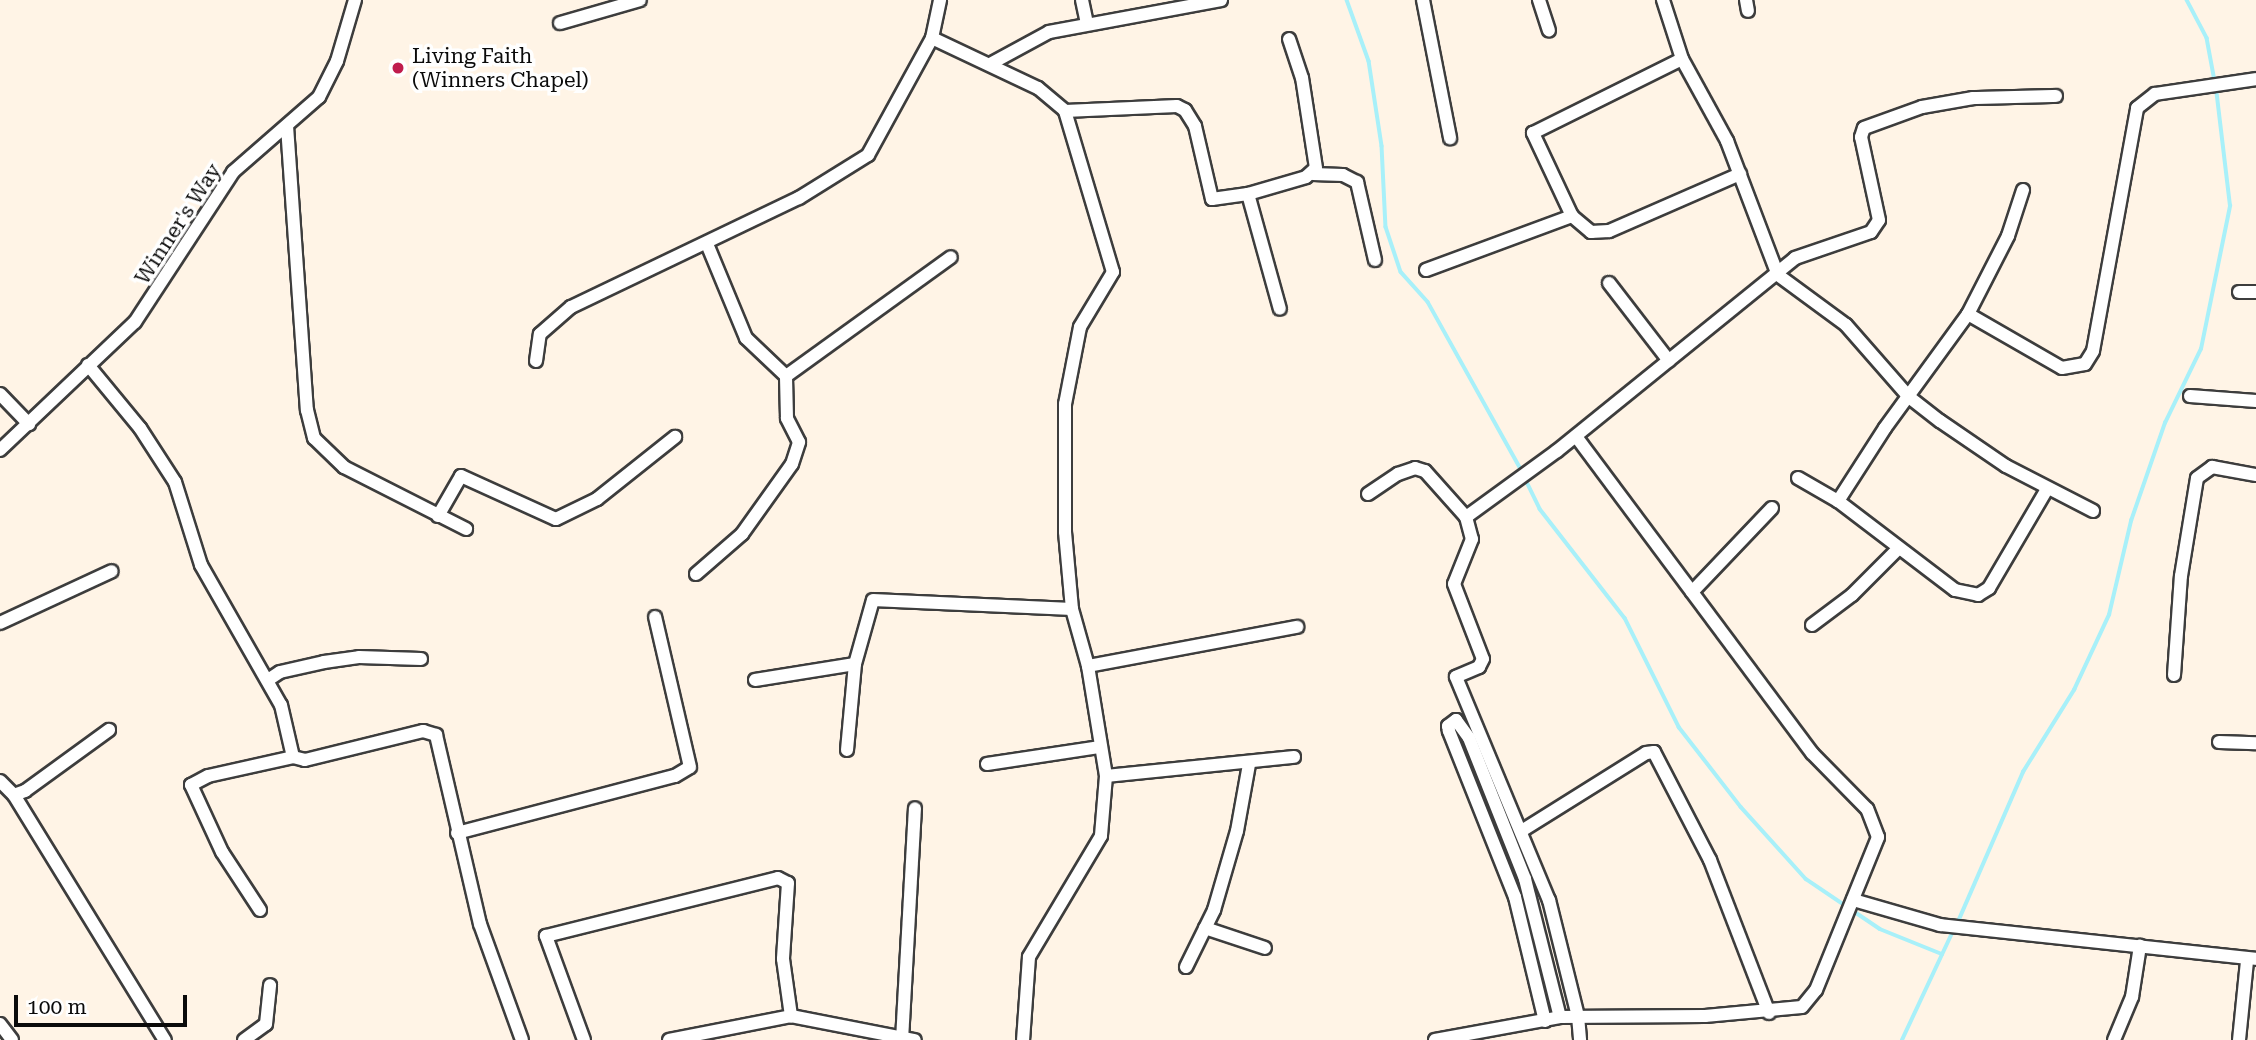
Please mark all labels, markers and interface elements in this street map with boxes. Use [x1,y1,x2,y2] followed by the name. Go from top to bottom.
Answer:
[412,43,589,93] place label: Living Faith (Winners Chapel)
[390,60,406,76] marker: Living Faith (Winners Chapel)
[130,159,226,289] street label: Winner's Way
[18,981,191,1025] scale bar
[27,995,87,1019] text: 100 m

